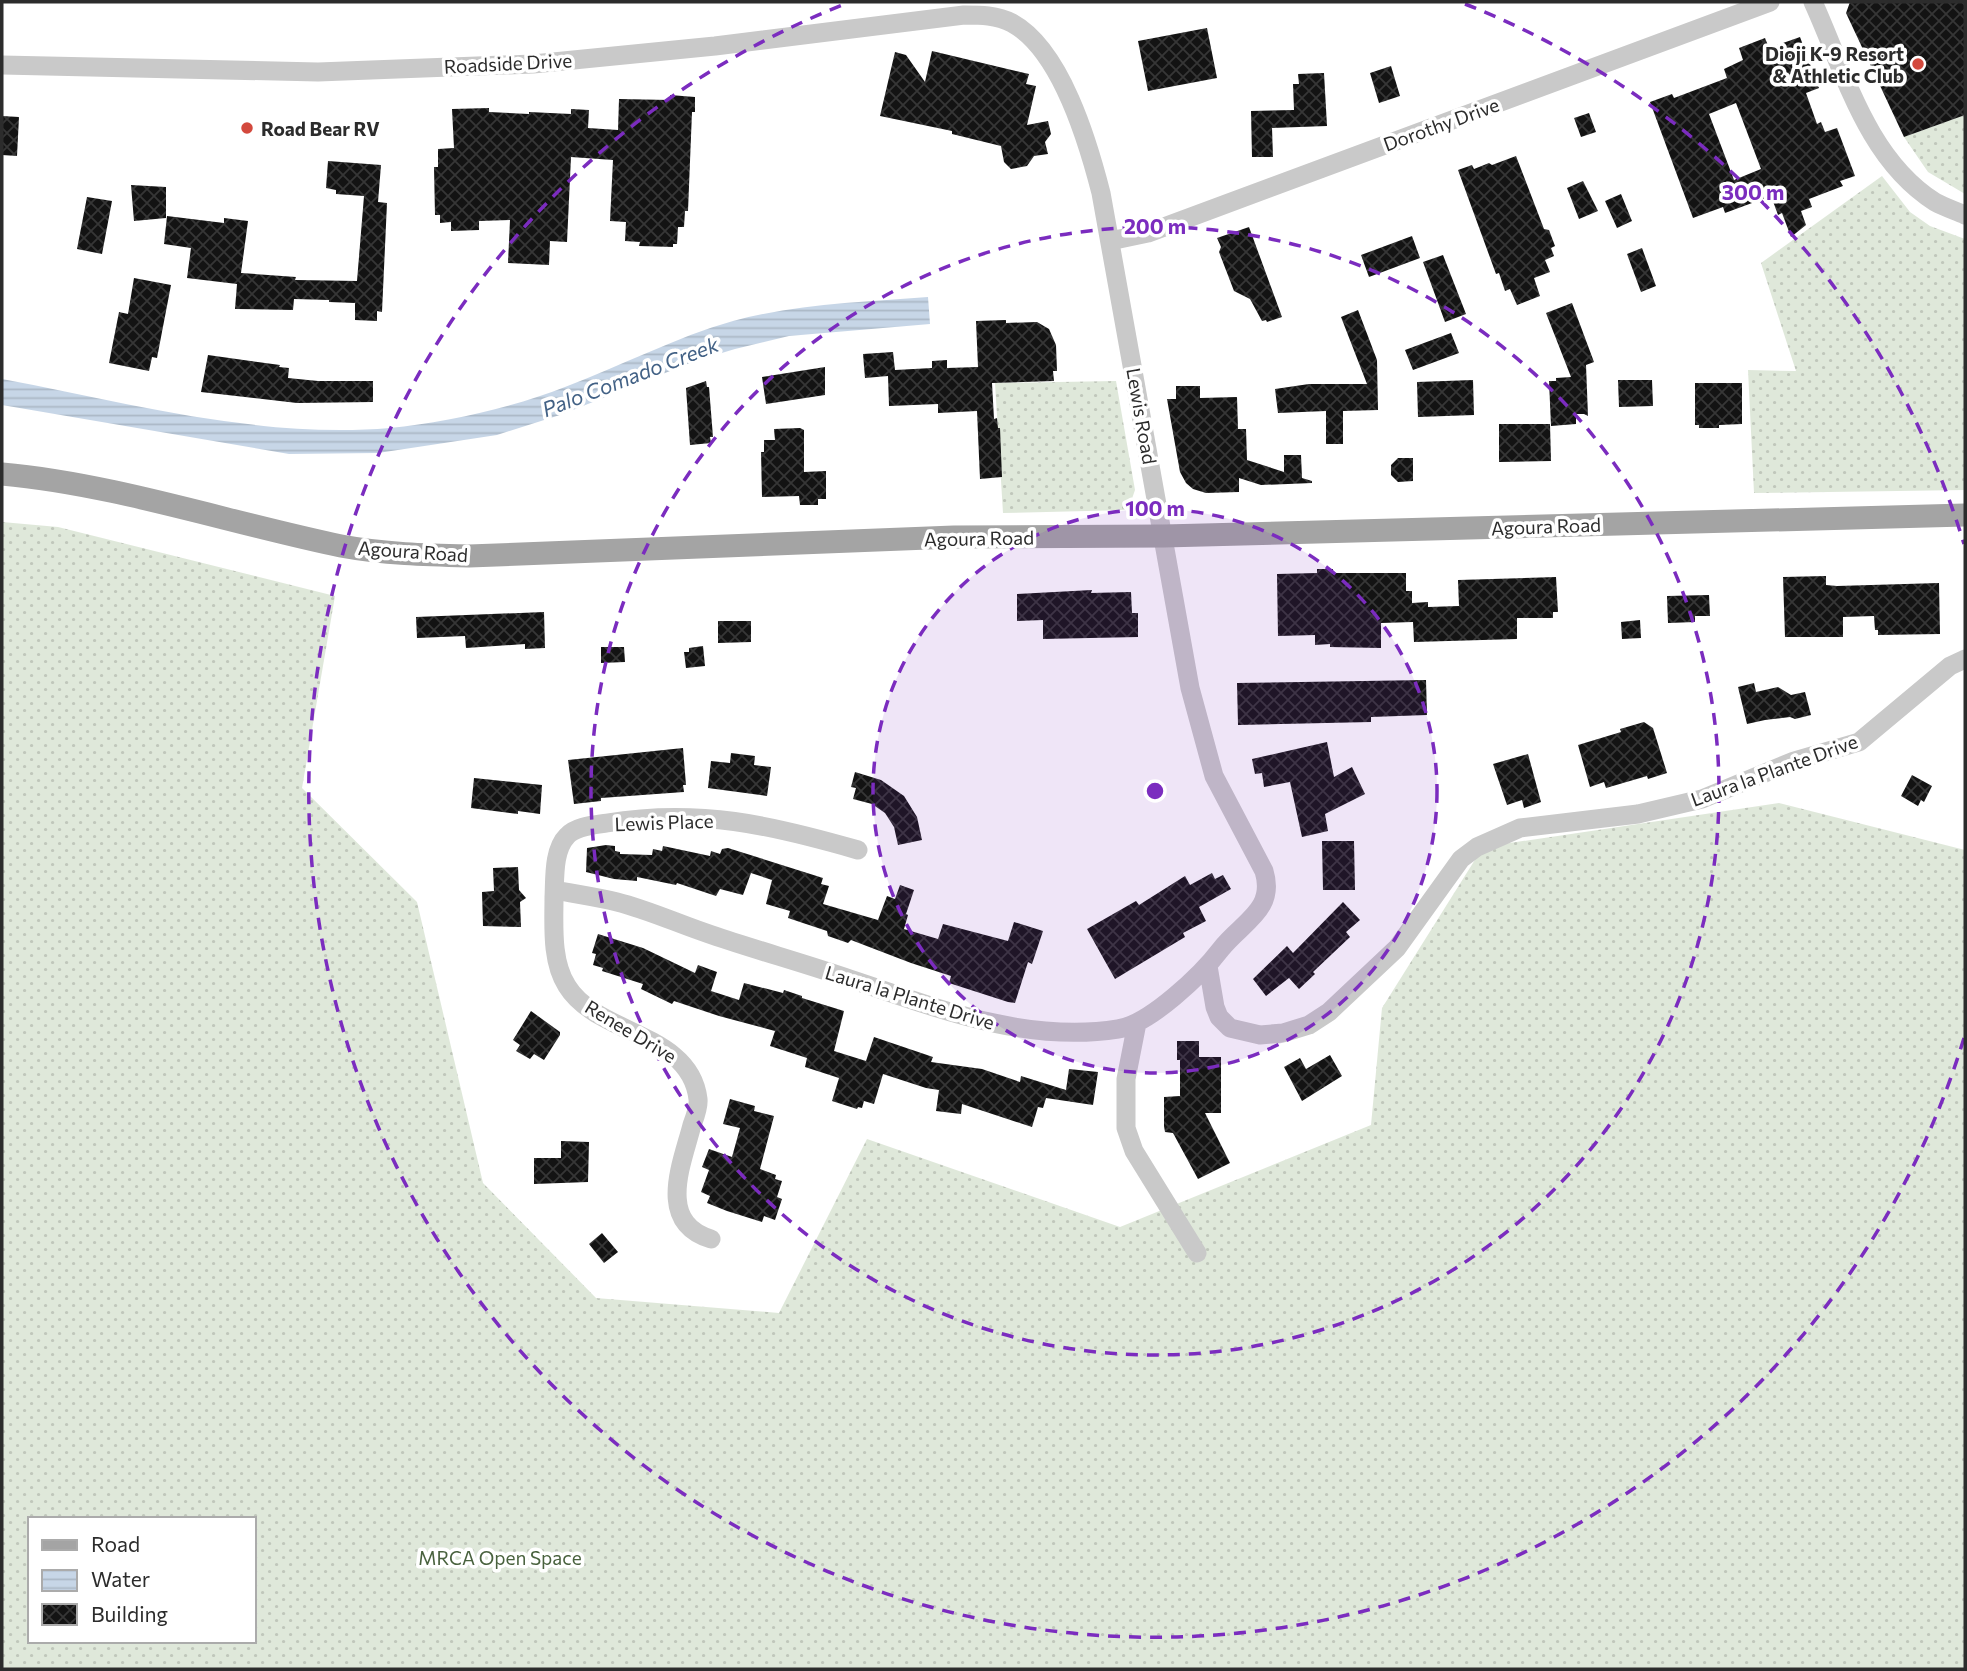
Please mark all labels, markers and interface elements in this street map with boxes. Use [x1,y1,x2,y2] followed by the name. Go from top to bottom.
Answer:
[1765,42,1904,87] place label: Dioji K-9 Resort & Athletic Club
[443,48,573,78] street label: Roadside Drive
[1910,56,1926,72] marker: Dioji K-9 Resort & Athletic Club
[1380,92,1502,156] street label: Dorothy Drive
[261,117,380,140] place label: Road Bear RV
[239,120,255,136] marker: Road Bear RV
[1722,179,1784,204] text: 300 m
[1124,213,1186,238] text: 200 m
[538,331,722,421] water label: Palo Comado Creek
[1122,366,1162,466] street label: Lewis Road
[1125,495,1185,520] text: 100 m
[1491,513,1601,539] street label: Agoura Road
[924,526,1034,550] street label: Agoura Road
[357,536,469,566] street label: Agoura Road
[1688,729,1860,811] street label: Laura la Plante Drive
[1143,779,1167,803] centre of rings
[614,809,714,835] street label: Lewis Place
[823,960,997,1034] street label: Laura la Plante Drive
[581,995,681,1067] street label: Renee Drive
[28,1517,256,1643] legend
[91,1531,140,1556] text: Road
[418,1546,582,1569] park label: MRCA Open Space
[91,1566,150,1591] text: Water
[91,1601,168,1626] text: Building

